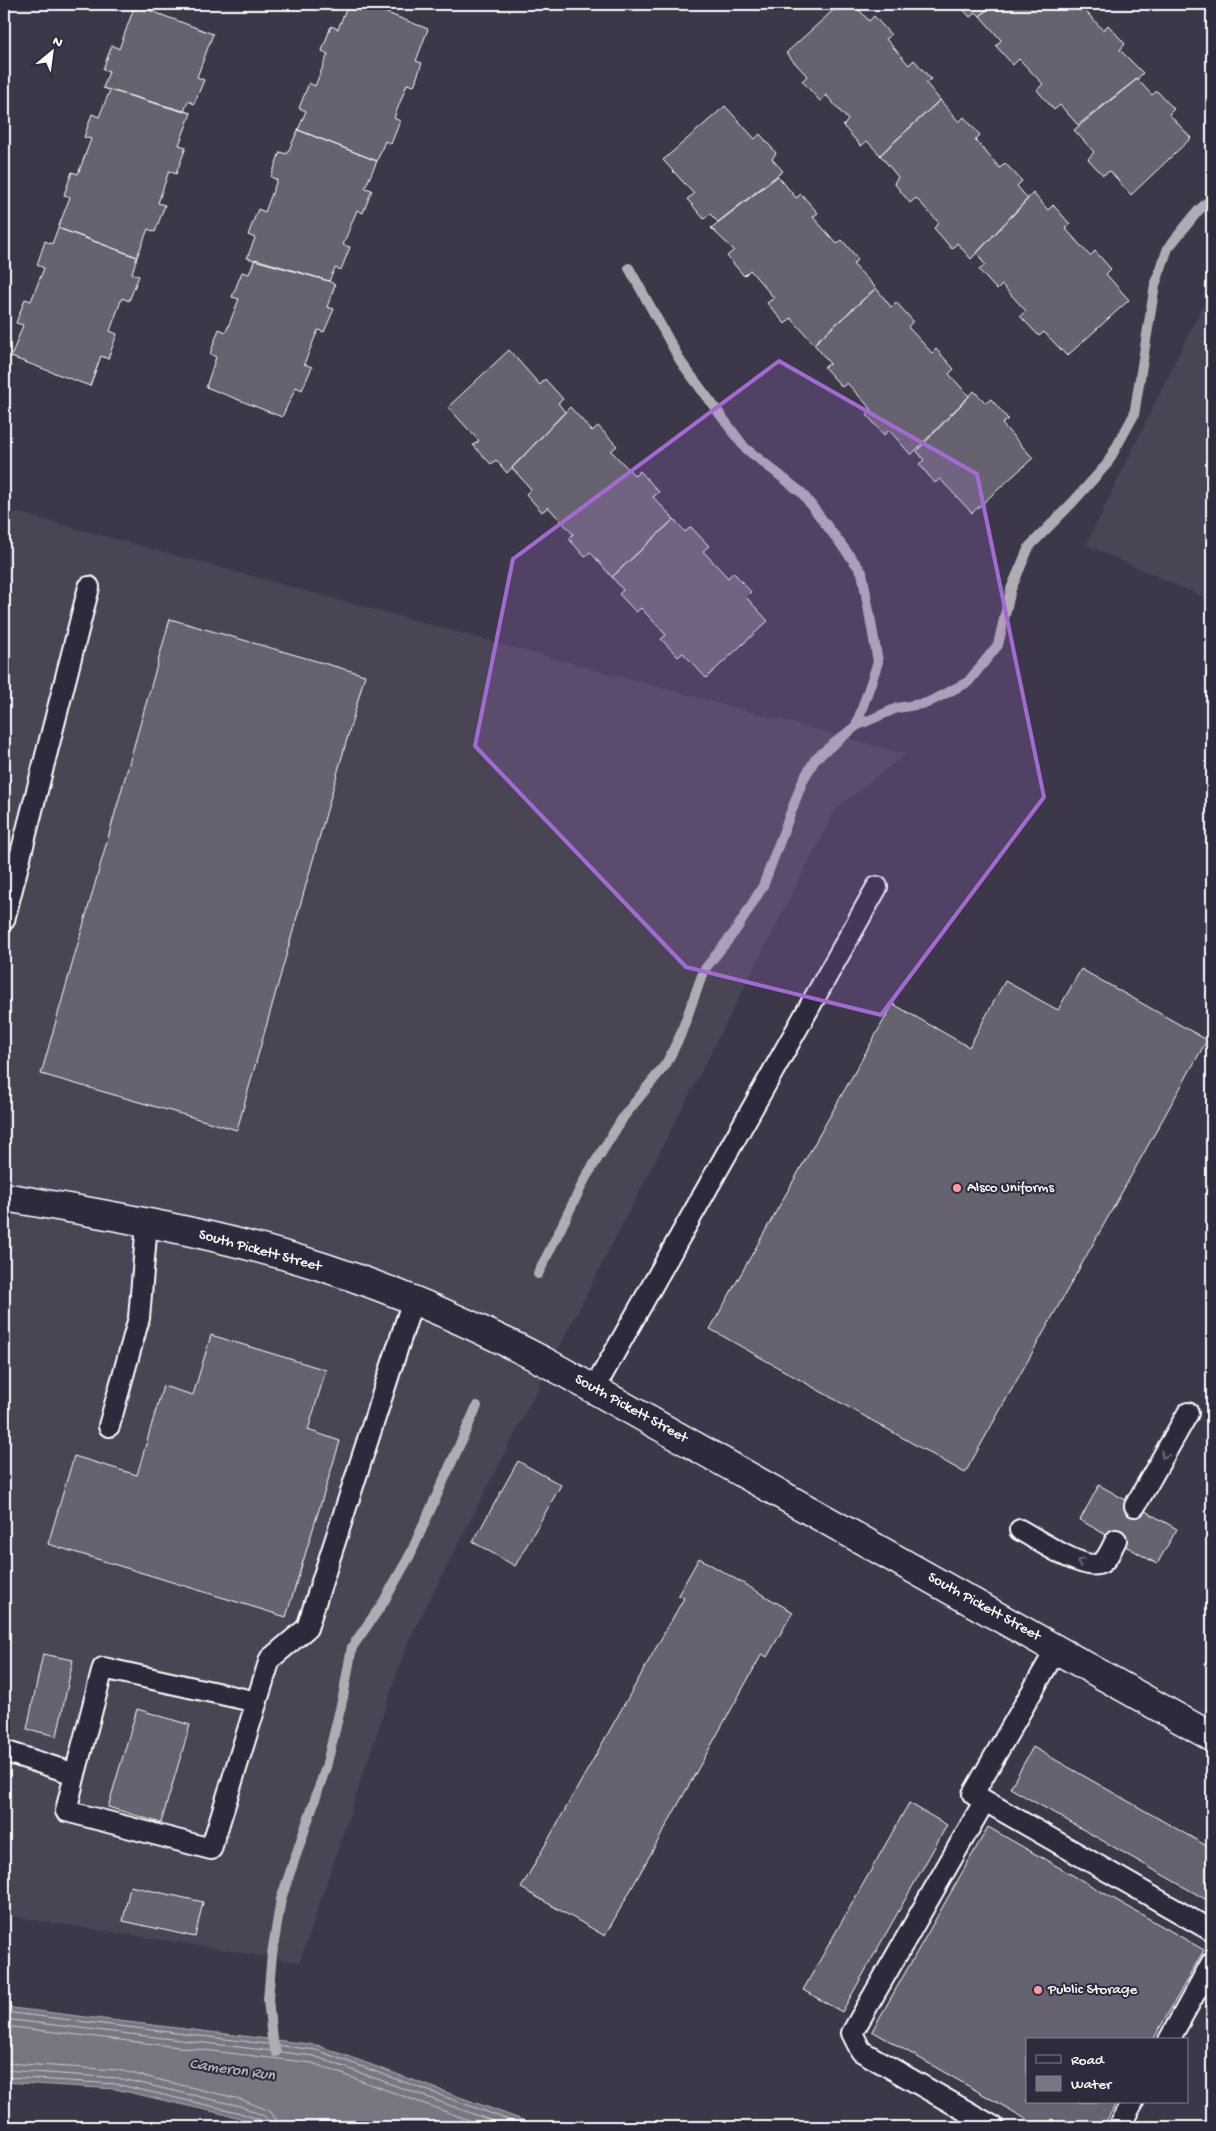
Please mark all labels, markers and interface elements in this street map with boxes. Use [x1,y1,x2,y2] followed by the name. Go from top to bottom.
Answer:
[28,28,78,78] north arrow
[49,33,65,52] text: N
[967,1179,1054,1197] place label: Alsco Uniforms
[951,1182,963,1194] marker: Alsco Uniforms
[197,1226,325,1277] street label: South Pickett Street
[571,1370,692,1448] street label: South Pickett Street
[1160,1450,1170,1459] one-way arrow
[1076,1558,1085,1568] one-way arrow
[924,1568,1045,1646] street label: South Pickett Street
[1047,1981,1137,1999] place label: Public Storage
[1032,1984,1044,1996] marker: Public Storage
[1026,2038,1188,2104] legend
[1071,2052,1105,2070] text: Road
[188,2056,276,2086] water label: Cameron Run
[1071,2076,1113,2094] text: Water

